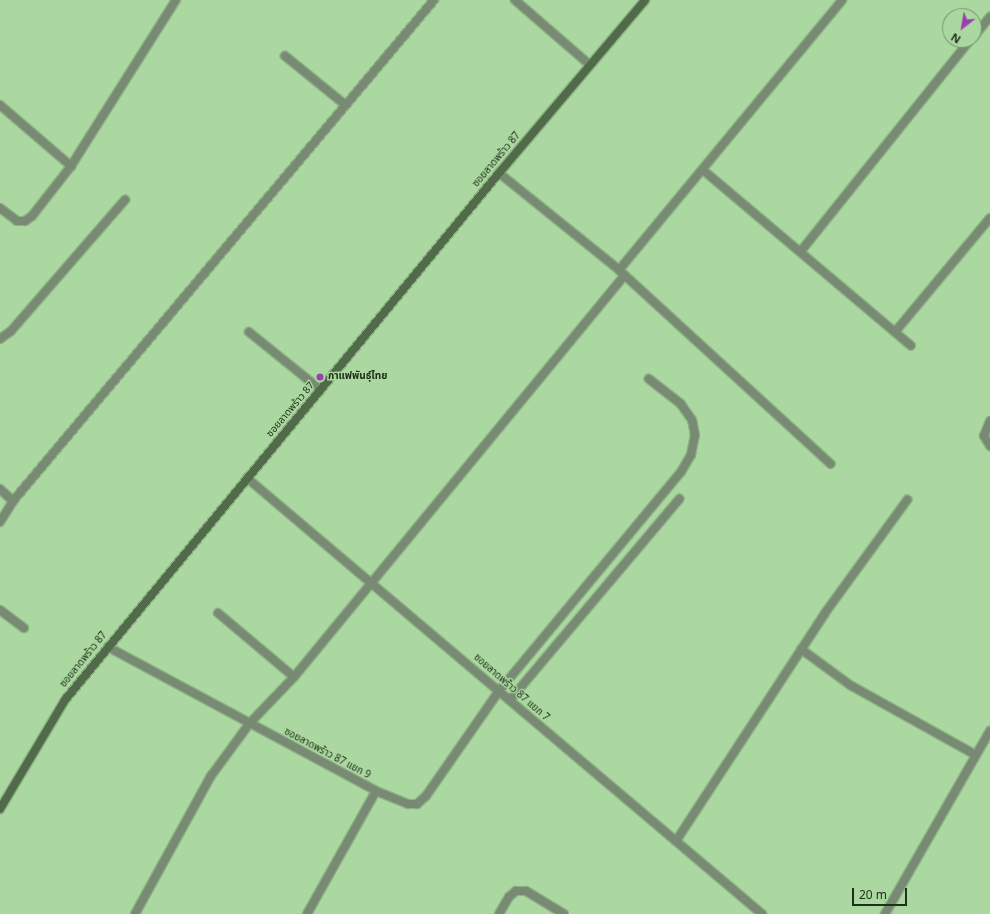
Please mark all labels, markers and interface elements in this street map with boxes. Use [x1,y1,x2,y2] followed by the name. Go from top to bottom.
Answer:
[942,8,982,48] north arrow
[948,28,964,47] text: N
[471,130,523,190] street label: ซอยลาดพร้าว 87
[328,371,387,383] place label: กาแฟพันธ์ุไทย
[315,372,325,382] marker: กาแฟพันธ์ุไทย
[265,380,317,440] street label: ซอยลาดพร้าว 87
[58,630,110,690] street label: ซอยลาดพร้าว 87
[471,652,551,724] street label: ซอยลาดพร้าว 87 แยก 7
[282,726,372,782] street label: ซอยลาดพร้าว 87 แยก 9
[854,880,909,906] scale bar
[859,886,887,904] text: 20 m

